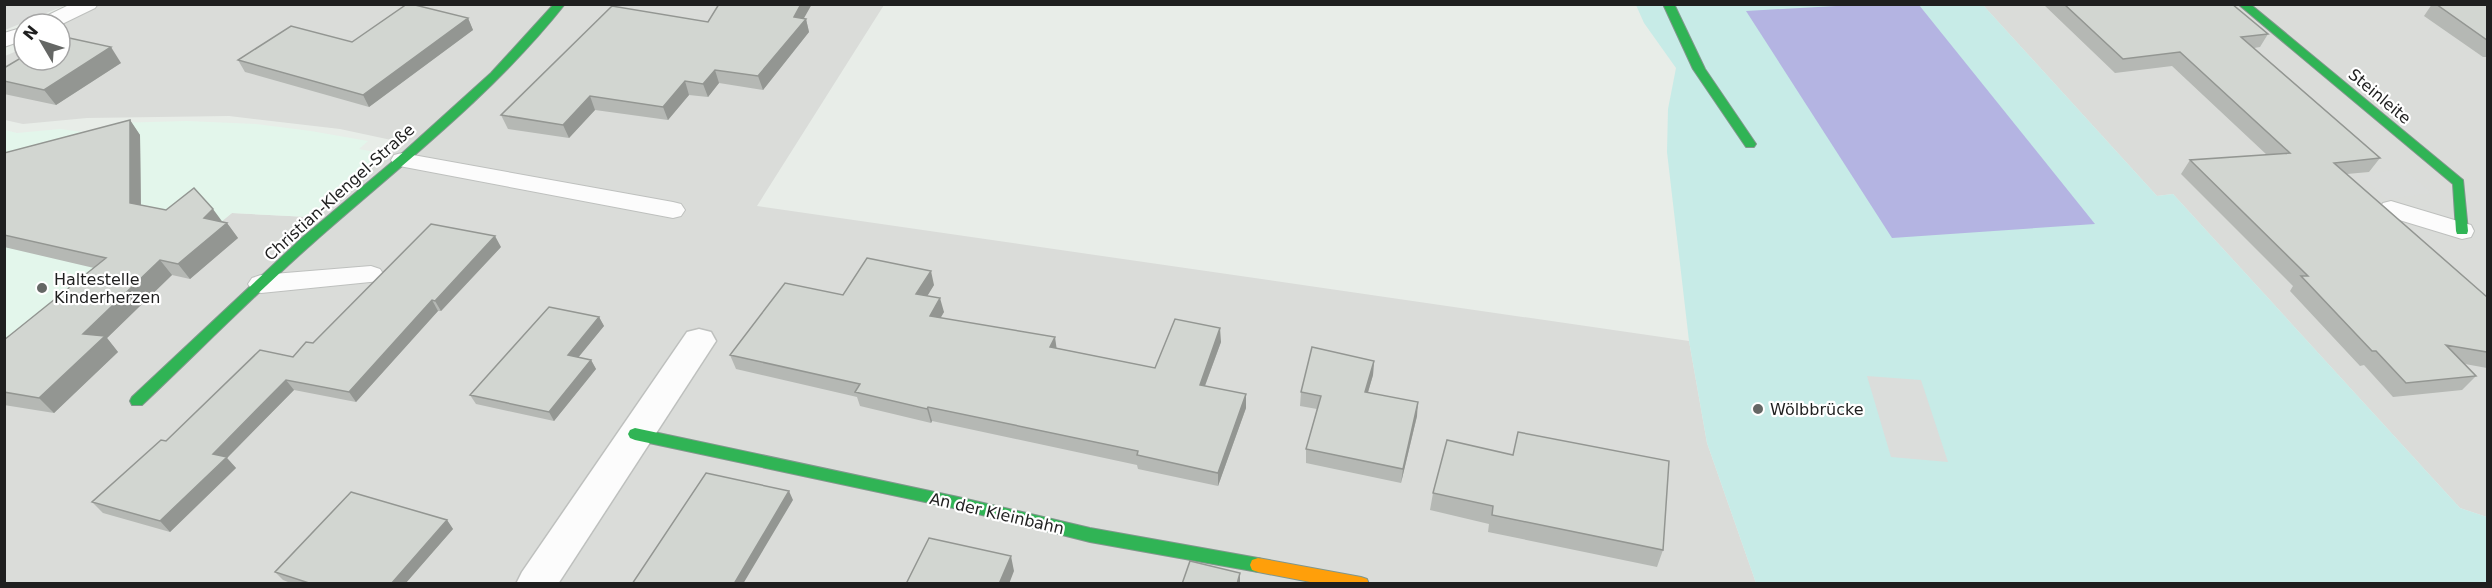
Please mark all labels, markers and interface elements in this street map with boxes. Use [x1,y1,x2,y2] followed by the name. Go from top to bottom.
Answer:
[12,12,72,72] north arrow
[19,22,42,44] text: N
[2345,65,2415,128] street label: Steinleite
[261,120,418,265] street label: Christian-Klengel-Straße
[54,270,160,307] place label: Haltestelle Kinderherzen
[35,281,49,295] marker: Haltestelle Kinderherzen
[1770,400,1863,419] place label: Wölbbrücke
[1751,402,1765,416] marker: Wölbbrücke
[928,489,1066,538] street label: An der Kleinbahn

